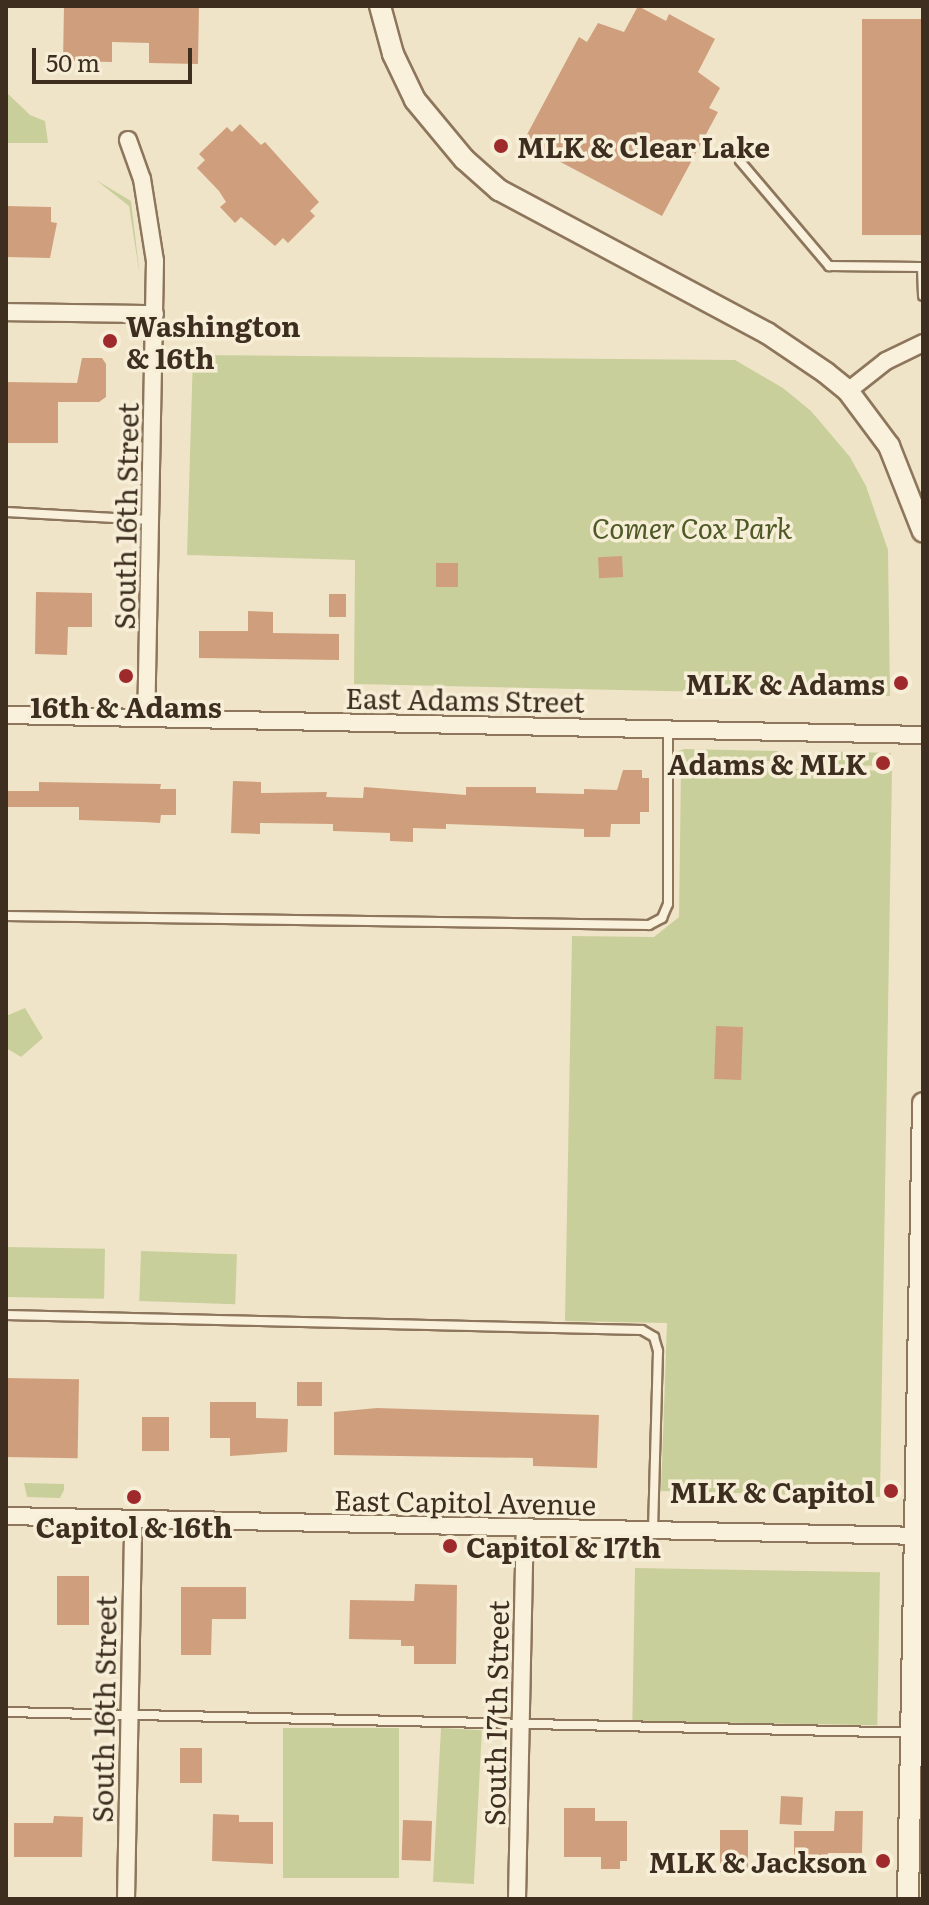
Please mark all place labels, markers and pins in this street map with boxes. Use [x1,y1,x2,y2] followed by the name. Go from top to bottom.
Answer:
[517,129,770,163] place label: MLK & Clear Lake
[492,137,510,155] marker: MLK & Clear Lake
[126,308,301,374] place label: Washington & 16th
[101,332,119,350] marker: Washington & 16th
[686,666,885,700] place label: MLK & Adams
[117,667,135,685] marker: 16th & Adams
[892,674,910,692] marker: MLK & Adams
[30,689,222,723] place label: 16th & Adams
[668,746,867,780] place label: Adams & MLK
[874,754,892,772] marker: Adams & MLK
[670,1474,875,1508] place label: MLK & Capitol
[882,1482,900,1500] marker: MLK & Capitol
[125,1488,143,1506] marker: Capitol & 16th
[35,1509,233,1543] place label: Capitol & 16th
[466,1529,661,1563] place label: Capitol & 17th
[441,1537,459,1555] marker: Capitol & 17th
[649,1844,867,1878] place label: MLK & Jackson
[874,1852,892,1870] marker: MLK & Jackson

